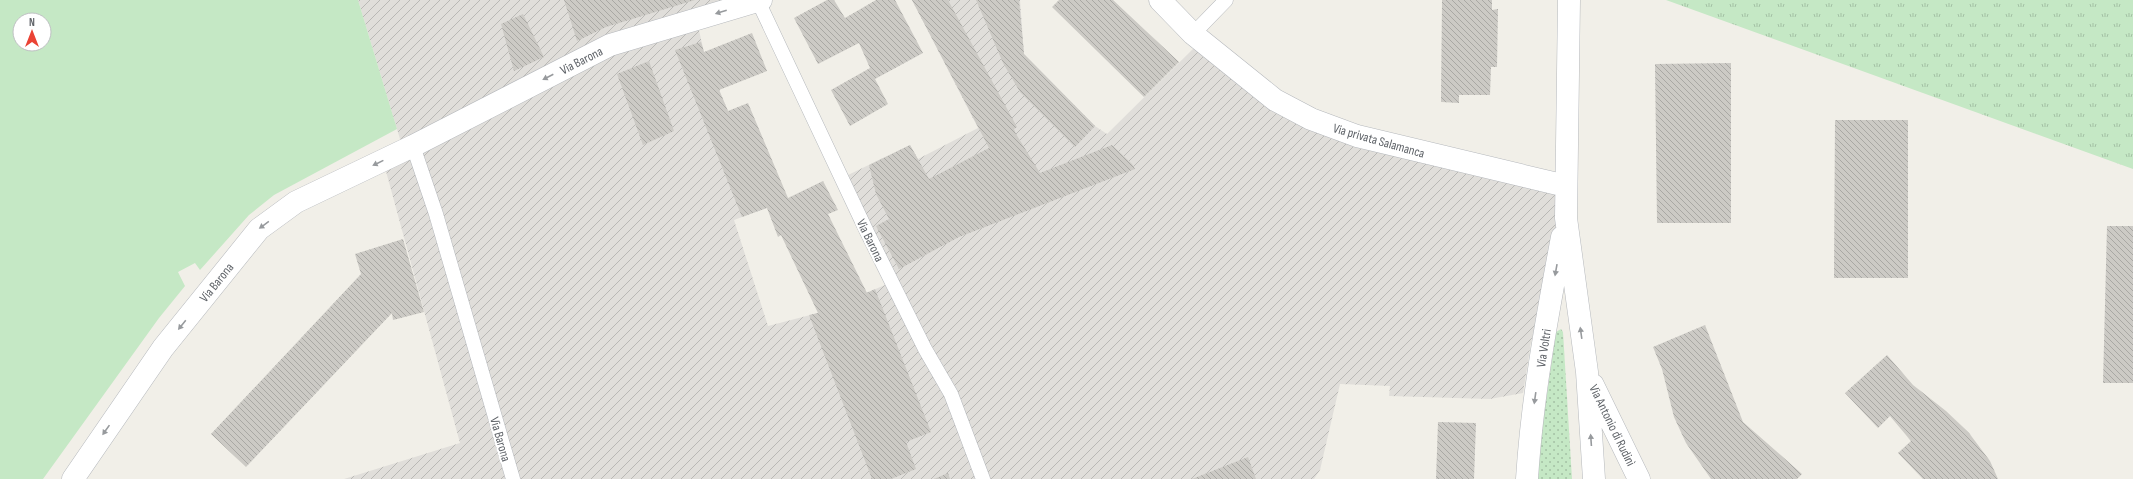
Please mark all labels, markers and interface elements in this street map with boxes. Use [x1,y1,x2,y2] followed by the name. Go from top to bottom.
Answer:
[715,9,727,15] one-way arrow
[12,12,52,52] north arrow
[29,16,35,29] text: N
[557,43,605,78] street label: Via Barona
[542,74,553,80] one-way arrow
[1331,120,1426,162] street label: Via privata Salamanca
[372,159,384,166] one-way arrow
[853,216,887,264] street label: Via Barona
[259,221,270,229] one-way arrow
[196,260,237,305] street label: Via Barona
[1553,264,1559,276] one-way arrow
[177,319,186,330] one-way arrow
[1578,327,1584,339] one-way arrow
[1533,328,1555,369] street label: Via Voltri
[1585,382,1639,469] street label: Via Antonio di Rudinì
[1532,392,1539,404] one-way arrow
[486,415,514,463] street label: Via Barona
[102,425,110,436] one-way arrow
[1588,434,1595,446] one-way arrow

